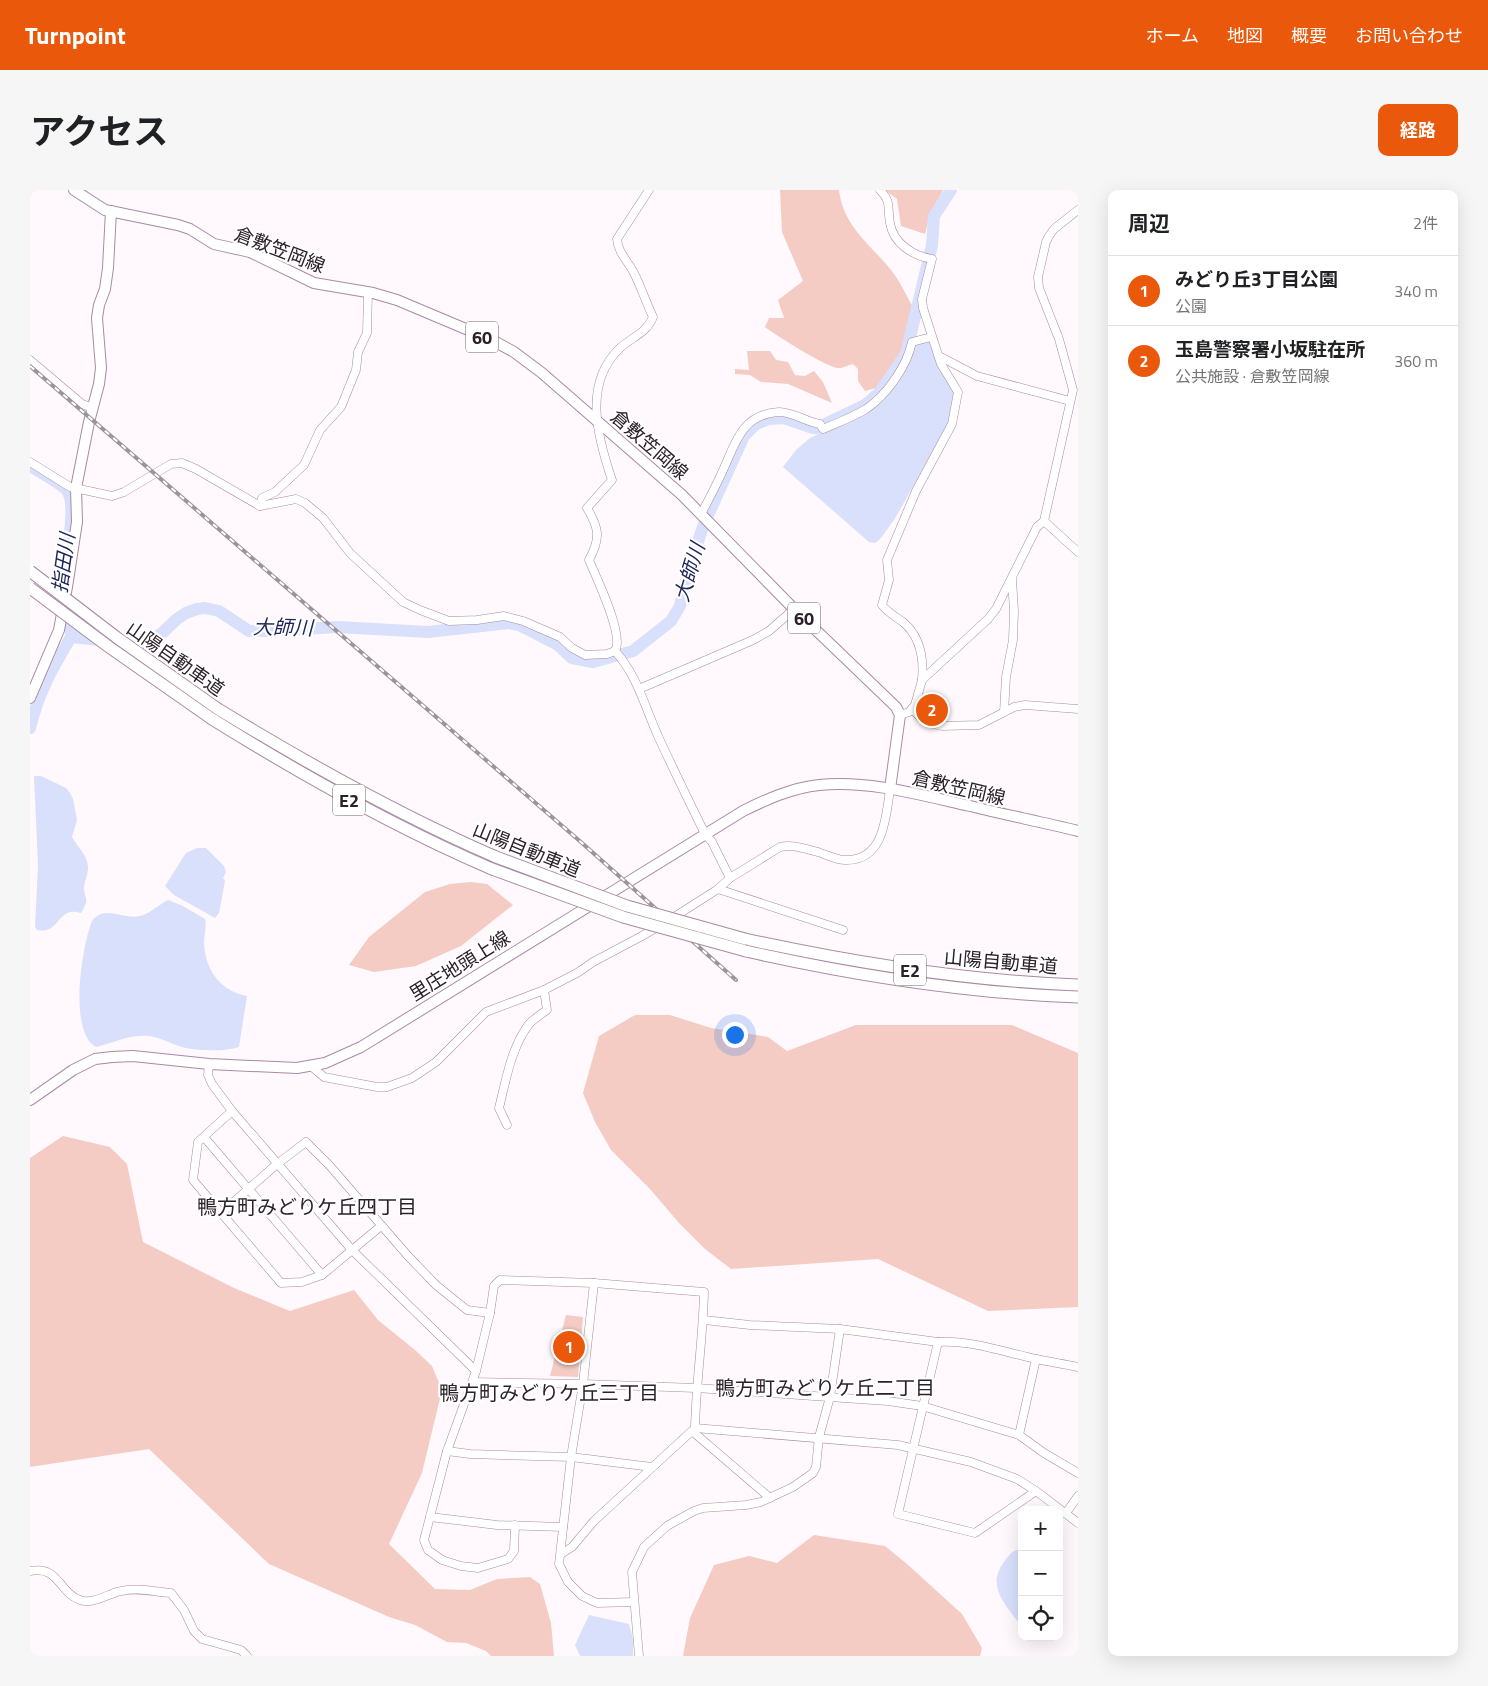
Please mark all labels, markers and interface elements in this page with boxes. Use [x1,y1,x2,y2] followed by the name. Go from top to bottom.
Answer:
[25,17,126,53] text: Turnpoint
[1146,22,1199,49] text: ホーム
[1227,22,1263,49] text: 地図
[1291,22,1327,49] text: 概要
[1355,22,1463,49] text: お問い合わせ
[30,104,168,158] text: アクセス
[1378,104,1458,156] button: 経路
[1128,207,1170,239] text: 周辺
[1413,211,1438,235] text: 2件
[230,218,330,280] street label: 倉敷笠岡線
[1175,264,1338,293] text: みどり丘3丁目公園
[1140,279,1148,303] text: 1
[1394,279,1438,303] text: 340 m
[1175,294,1207,318] text: 公園
[466,322,498,352] road number: 60
[1175,334,1365,363] text: 玉島警察署小坂駐在所
[1140,349,1148,373] text: 2
[1394,349,1438,373] text: 360 m
[1175,364,1330,388] text: 公共施設 · 倉敷笠岡線
[605,402,695,486] street label: 倉敷笠岡線
[43,529,83,595] water label: 指田川
[665,537,713,605] water label: 大師川
[788,602,820,633] road number: 60
[253,611,315,643] water label: 大師川
[121,613,231,703] street label: 山陽自動車道
[916,691,948,729] pin: 2
[909,762,1009,812] street label: 倉敷笠岡線
[333,784,365,816] road number: E2
[469,814,585,884] street label: 山陽自動車道
[403,922,515,1008] street label: 里庄地頭上線
[943,942,1059,980] street label: 山陽自動車道
[894,954,926,986] road number: E2
[722,1022,748,1048] your location
[197,1191,417,1222] district label: 鴨方町みどりケ丘四丁目
[553,1328,585,1366] pin: 1
[715,1372,935,1403] district label: 鴨方町みどりケ丘二丁目
[439,1377,659,1408] district label: 鴨方町みどりケ丘三丁目
[1018,1506,1063,1641] map controls
[1018,1506,1063,1551] button: +
[1018,1551,1063,1596] button: −
[1018,1596,1063,1641] button: locate

